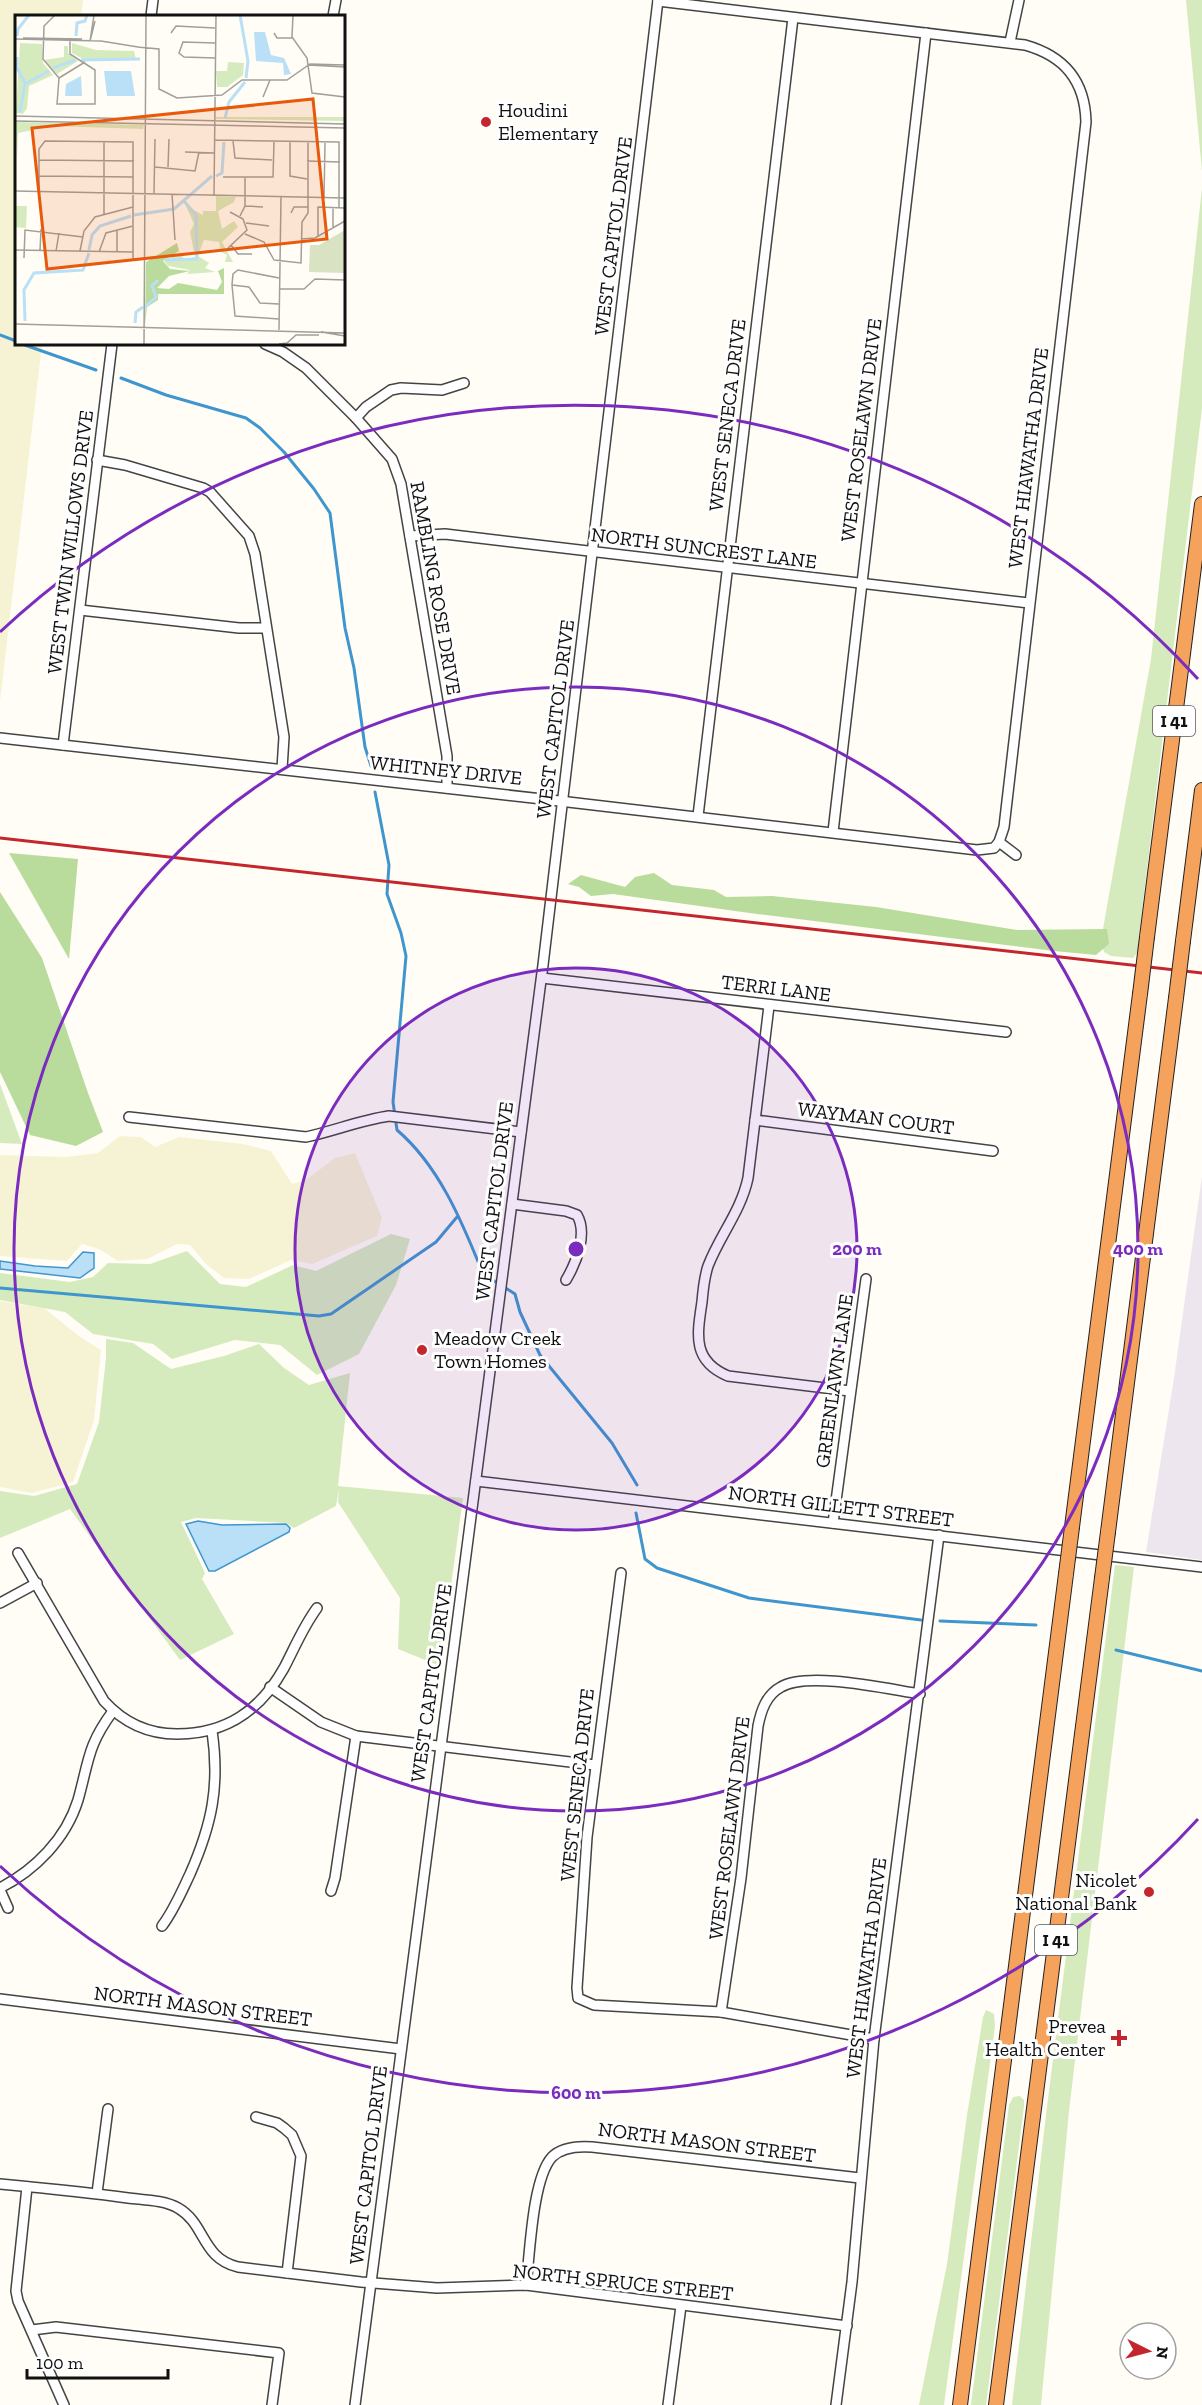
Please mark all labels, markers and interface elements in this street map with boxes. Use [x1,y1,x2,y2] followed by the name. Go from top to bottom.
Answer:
[15,15,345,345] inset map
[498,98,599,145] place label: Houdini Elementary
[479,115,493,129] marker: Houdini Elementary
[589,135,637,337] street label: WEST CAPITOL DRIVE
[703,317,751,513] street label: WEST SENECA DRIVE
[835,317,887,543] street label: WEST ROSELAWN DRIVE
[1003,346,1053,570] street label: WEST HIAWATHA DRIVE
[42,409,98,675] street label: WEST TWIN WILLOWS DRIVE
[405,479,467,697] street label: RAMBLING ROSE DRIVE
[590,522,818,574] street label: NORTH SUNCREST LANE
[531,618,579,820] street label: WEST CAPITOL DRIVE
[1153,706,1195,736] road number: I 41
[369,750,523,790] street label: WHITNEY DRIVE
[720,969,832,1007] street label: TERRI LANE
[796,1096,956,1140] street label: WAYMAN COURT
[470,1100,518,1302] street label: WEST CAPITOL DRIVE
[832,1238,882,1260] text: 200 m
[1113,1238,1163,1260] text: 400 m
[566,1239,586,1259] centre of rings
[810,1292,858,1470] street label: GREENLAWN LANE
[434,1326,562,1373] place label: Meadow Creek Town Homes
[415,1343,429,1357] marker: Meadow Creek Town Homes
[727,1480,955,1532] street label: NORTH GILLETT STREET
[405,1582,457,1784] street label: WEST CAPITOL DRIVE
[555,1687,599,1883] street label: WEST SENECA DRIVE
[703,1715,755,1941] street label: WEST ROSELAWN DRIVE
[841,1856,891,2080] street label: WEST HIAWATHA DRIVE
[1015,1868,1138,1915] place label: Nicolet National Bank
[1142,1885,1156,1899] marker: Nicolet National Bank
[1035,1925,1077,1955] road number: I 41
[93,1981,313,2031] street label: NORTH MASON STREET
[985,2014,1106,2061] place label: Prevea Health Center
[1110,2029,1128,2047] marker: Prevea Health Center
[344,2064,392,2266] street label: WEST CAPITOL DRIVE
[551,2082,601,2104] text: 600 m
[597,2117,817,2167] street label: NORTH MASON STREET
[511,2258,735,2306] street label: NORTH SPRUCE STREET
[1118,2321,1178,2381] north arrow
[27,2342,168,2380] scale bar
[1152,2345,1173,2360] text: N
[36,2352,84,2374] text: 100 m

